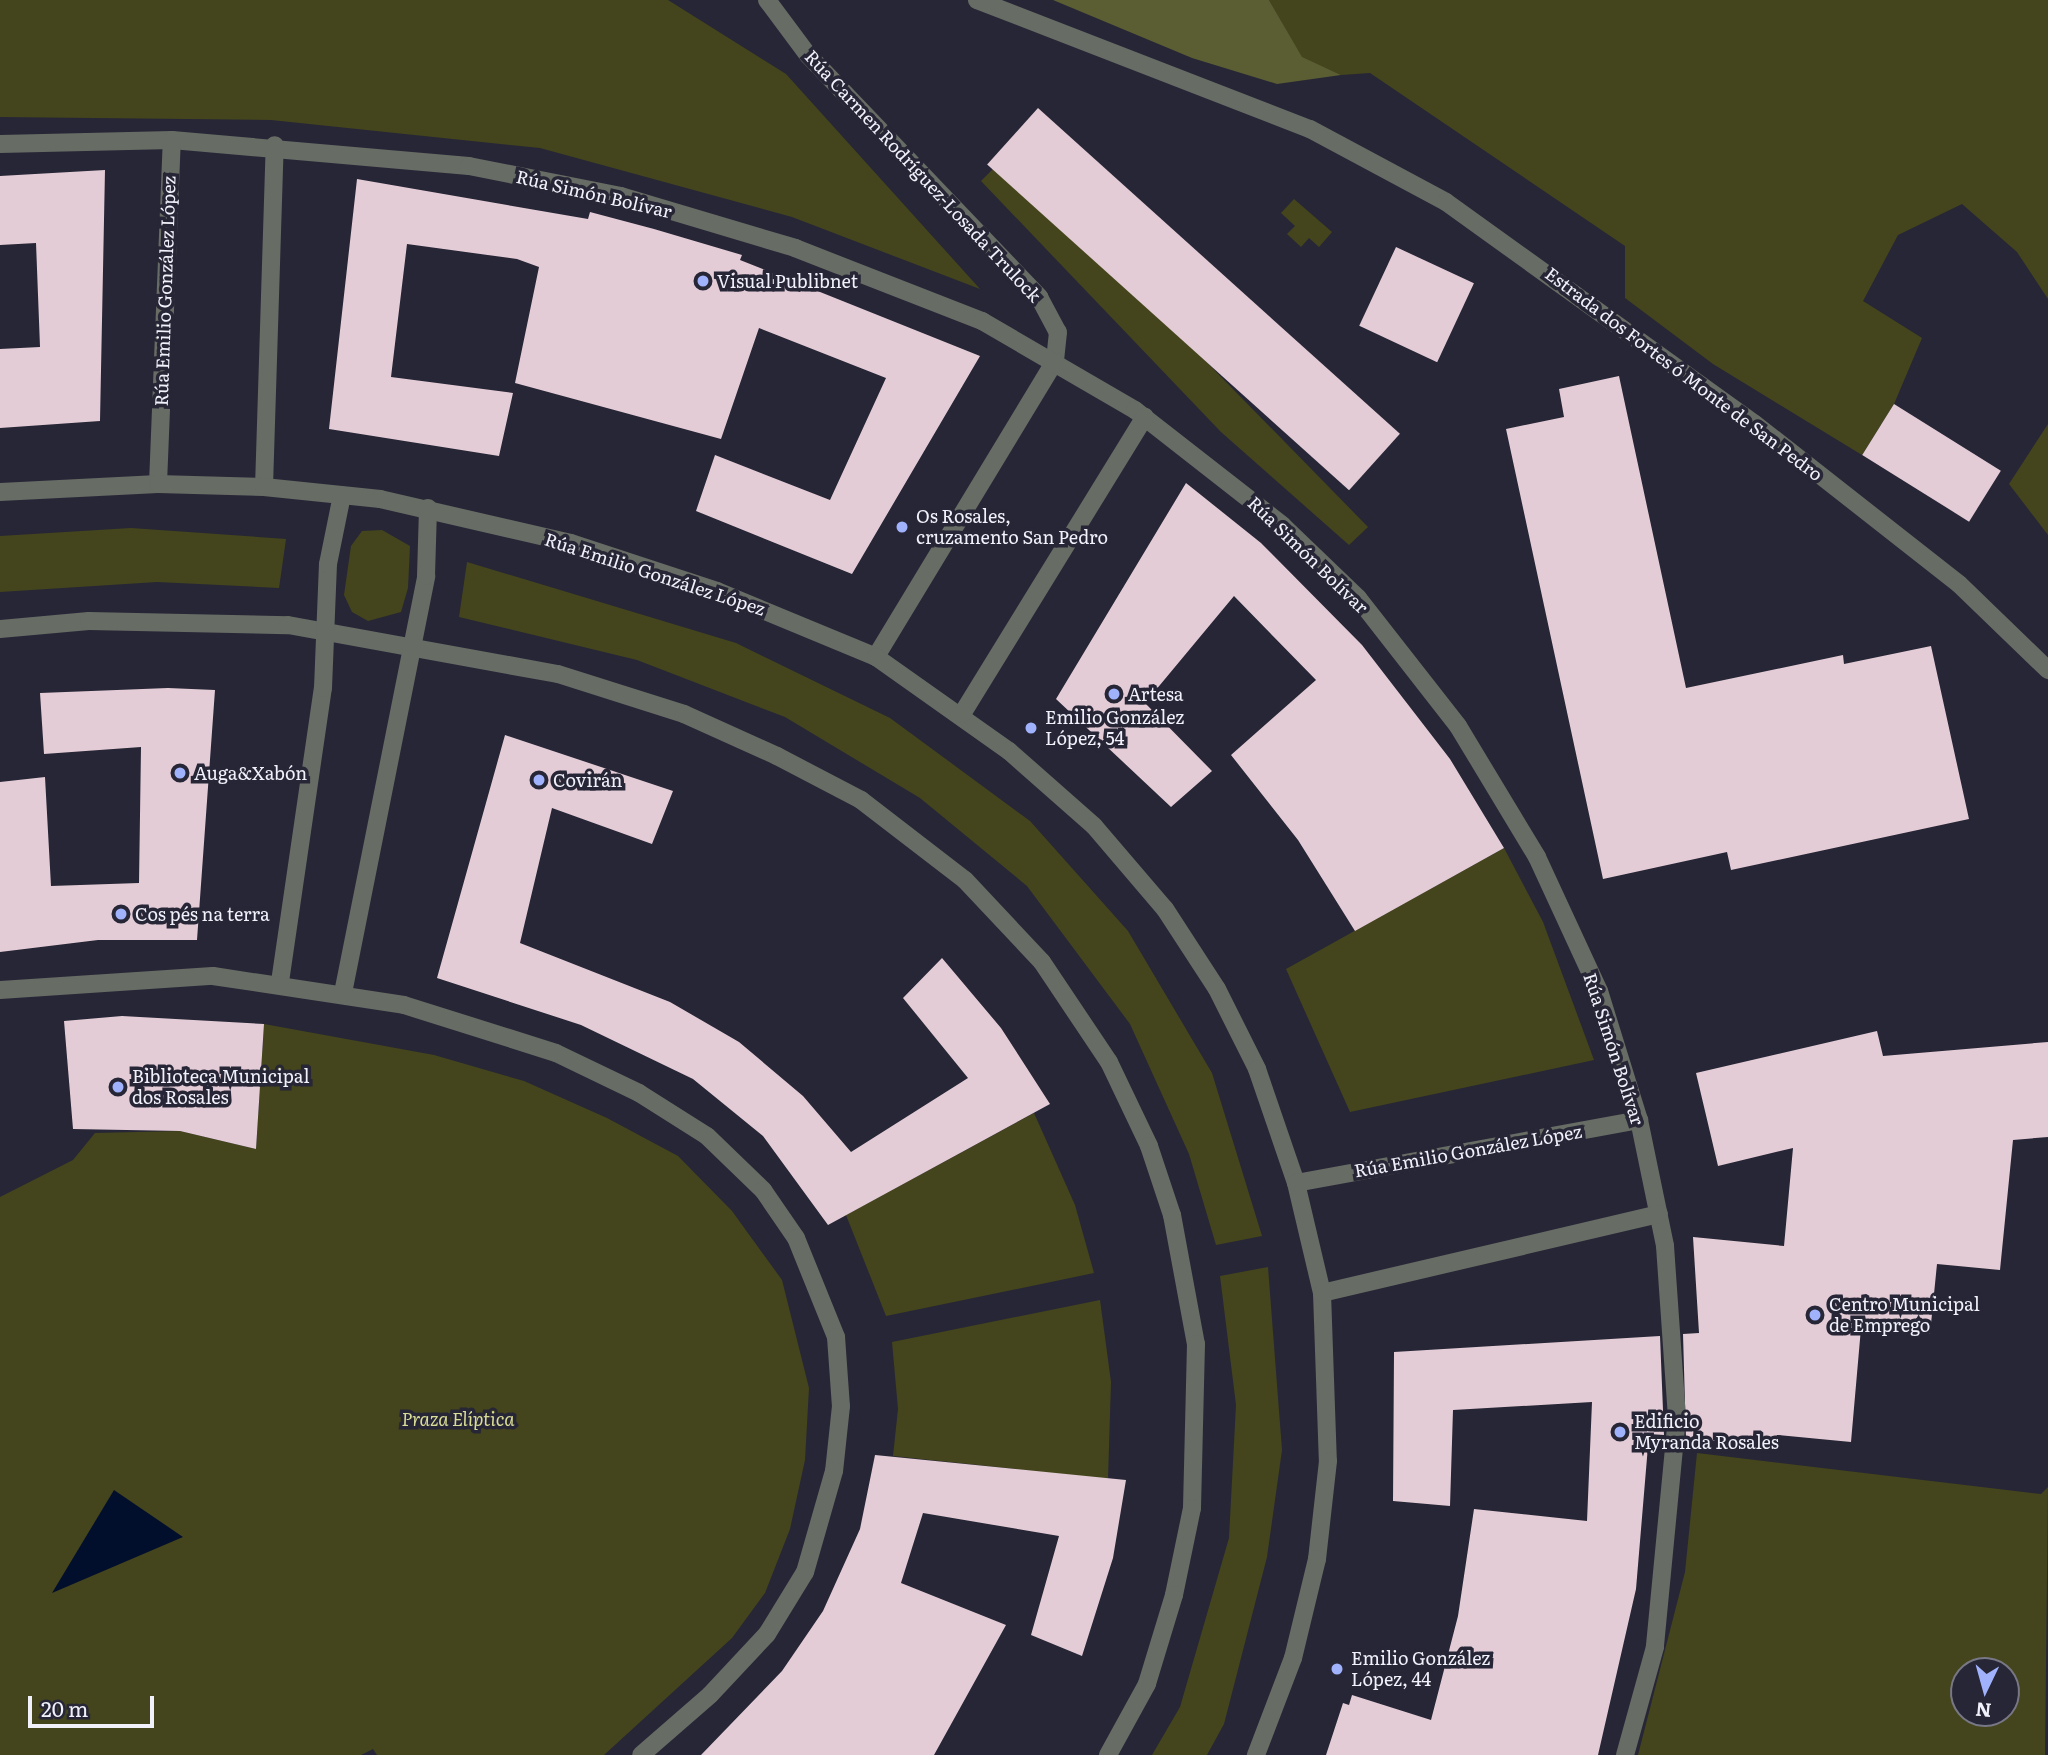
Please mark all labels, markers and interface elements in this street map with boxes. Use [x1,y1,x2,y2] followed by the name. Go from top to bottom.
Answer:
[800,46,1046,306] street label: Rúa Carmen Rodríguez-Losada Trulock
[514,166,674,222] street label: Rúa Simón Bolívar
[150,175,180,407] street label: Rúa Emilio González López
[1541,262,1827,486] street label: Estrada dos Fortes ó Monte de San Pedro
[717,270,858,292] place label: Visual Publibnet
[695,273,711,289] marker: Visual Publibnet
[1243,492,1373,618] street label: Rúa Simón Bolívar
[916,506,1108,548] place label: Os Rosales, cruzamento San Pedro
[894,519,910,535] marker: Os Rosales, cruzamento San Pedro
[542,528,768,620] street label: Rúa Emilio González López
[1128,683,1183,705] place label: Artesa
[1106,686,1122,702] marker: Artesa
[1045,707,1184,750] place label: Emilio González López, 54
[1023,720,1039,736] marker: Emilio González López, 54
[194,762,307,784] place label: Auga&Xabón
[172,765,188,781] marker: Auga&Xabón
[553,769,622,791] place label: Covirán
[531,772,547,788] marker: Covirán
[135,903,270,925] place label: Cos pés na terra
[113,906,129,922] marker: Cos pés na terra
[1579,970,1649,1128] street label: Rúa Simón Bolívar
[132,1066,310,1108] place label: Biblioteca Municipal dos Rosales
[110,1079,126,1095] marker: Biblioteca Municipal dos Rosales
[1353,1120,1583,1182] street label: Rúa Emilio González López
[1829,1294,1980,1336] place label: Centro Municipal de Emprego
[1807,1307,1823,1323] marker: Centro Municipal de Emprego
[402,1408,514,1430] park label: Praza Elíptica
[1634,1411,1779,1454] place label: Edificio Myranda Rosales
[1612,1424,1628,1440] marker: Edificio Myranda Rosales
[1351,1648,1490,1690] place label: Emilio González López, 44
[1950,1657,2020,1727] north arrow
[1329,1661,1345,1677] marker: Emilio González López, 44
[32,1682,158,1726] scale bar
[41,1692,88,1723] text: 20 m
[1974,1696,1993,1726] text: N

